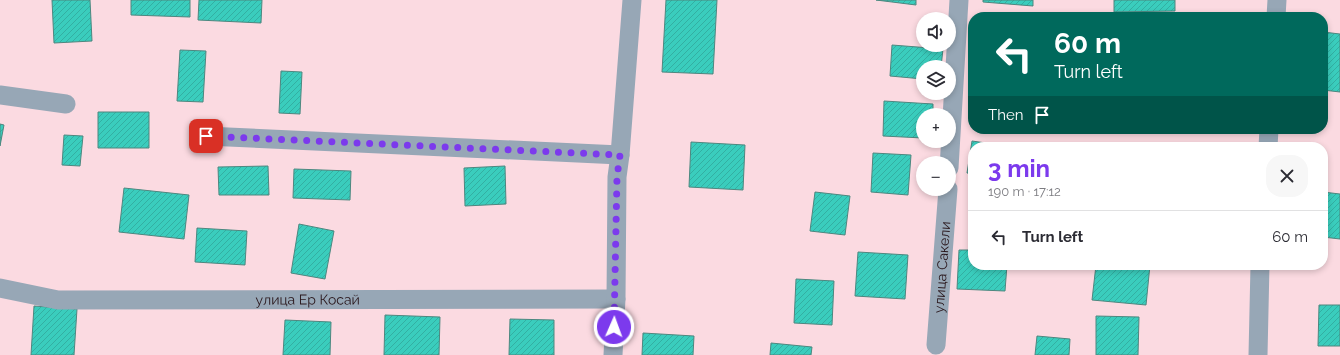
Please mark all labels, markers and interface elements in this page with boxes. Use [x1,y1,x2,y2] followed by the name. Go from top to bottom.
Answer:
[916,12,956,196] map controls
[916,12,956,52] button: sound
[1054,27,1121,60] text: 60 m
[988,28,1040,80] icon: left
[916,60,956,100] button: layers
[1054,61,1123,82] text: Turn left
[1031,104,1053,126] icon: arrive
[988,106,1023,124] text: Then
[916,108,956,148] button: +
[189,119,223,153] pin
[195,125,217,147] icon: arrive
[988,154,1050,183] text: 3 min
[1266,155,1308,197] button: close
[916,156,956,196] button: −
[988,184,1061,199] text: 190 m · 17:12
[930,221,953,314] street label: улица Сакели
[988,226,1010,248] icon: left
[1022,228,1083,246] text: Turn left
[1272,228,1308,246] text: 60 m
[256,291,360,308] street label: улица Ер Косай
[593,306,635,348] position arrow

